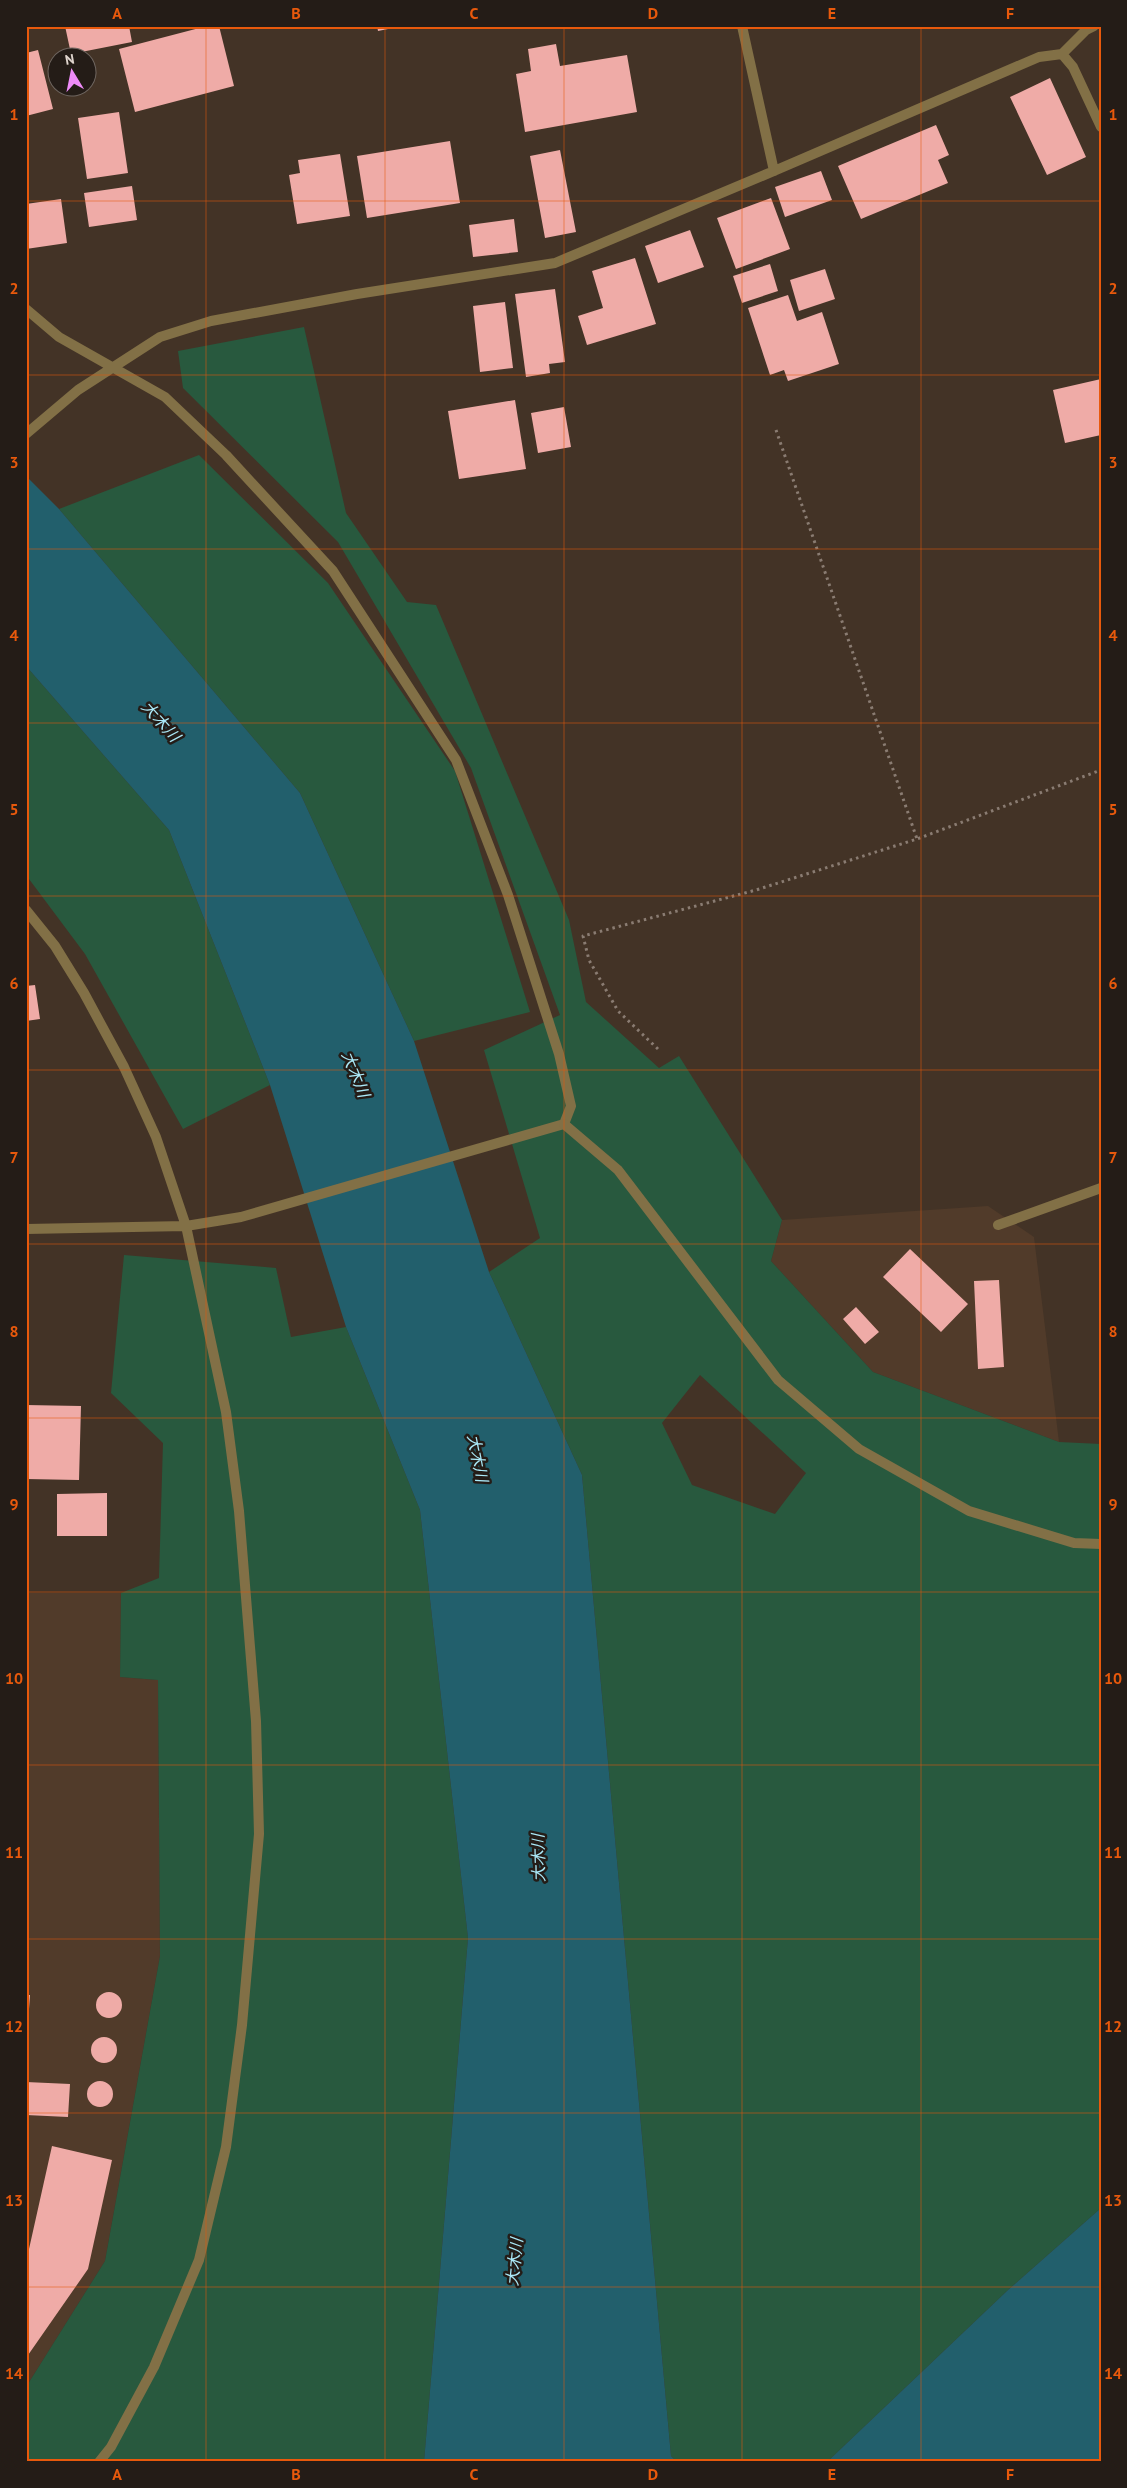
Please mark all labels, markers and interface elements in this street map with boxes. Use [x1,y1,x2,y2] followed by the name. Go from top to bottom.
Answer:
[112,3,122,23] text: A
[291,3,301,23] text: B
[470,3,479,23] text: C
[648,3,658,23] text: D
[828,3,836,23] text: E
[1006,3,1014,23] text: F
[48,48,98,98] north arrow
[64,50,76,69] text: N
[9,104,19,124] text: 1
[1108,104,1118,124] text: 1
[9,278,19,298] text: 2
[1108,278,1118,298] text: 2
[9,452,19,472] text: 3
[1108,452,1118,472] text: 3
[9,625,19,645] text: 4
[1108,625,1118,645] text: 4
[138,696,186,747] water label: 大木川
[9,799,19,819] text: 5
[1108,799,1118,819] text: 5
[9,973,19,993] text: 6
[1108,973,1118,993] text: 6
[338,1048,375,1102] water label: 大木川
[9,1147,19,1167] text: 7
[1108,1147,1118,1167] text: 7
[9,1321,19,1341] text: 8
[1108,1321,1118,1341] text: 8
[464,1433,493,1485] water label: 大木川
[9,1494,19,1514] text: 9
[1108,1494,1118,1514] text: 9
[5,1668,23,1688] text: 10
[1104,1668,1122,1688] text: 10
[528,1832,548,1882] water label: 大木川
[5,1842,23,1862] text: 11
[1104,1842,1122,1862] text: 11
[5,2016,23,2036] text: 12
[1104,2016,1122,2036] text: 12
[5,2190,23,2210] text: 13
[1104,2190,1122,2210] text: 13
[502,2235,527,2287] water label: 大木川
[5,2363,23,2383] text: 14
[1104,2363,1122,2383] text: 14
[112,2464,122,2484] text: A
[291,2464,301,2484] text: B
[470,2464,479,2484] text: C
[648,2464,658,2484] text: D
[828,2464,836,2484] text: E
[1006,2464,1014,2484] text: F

